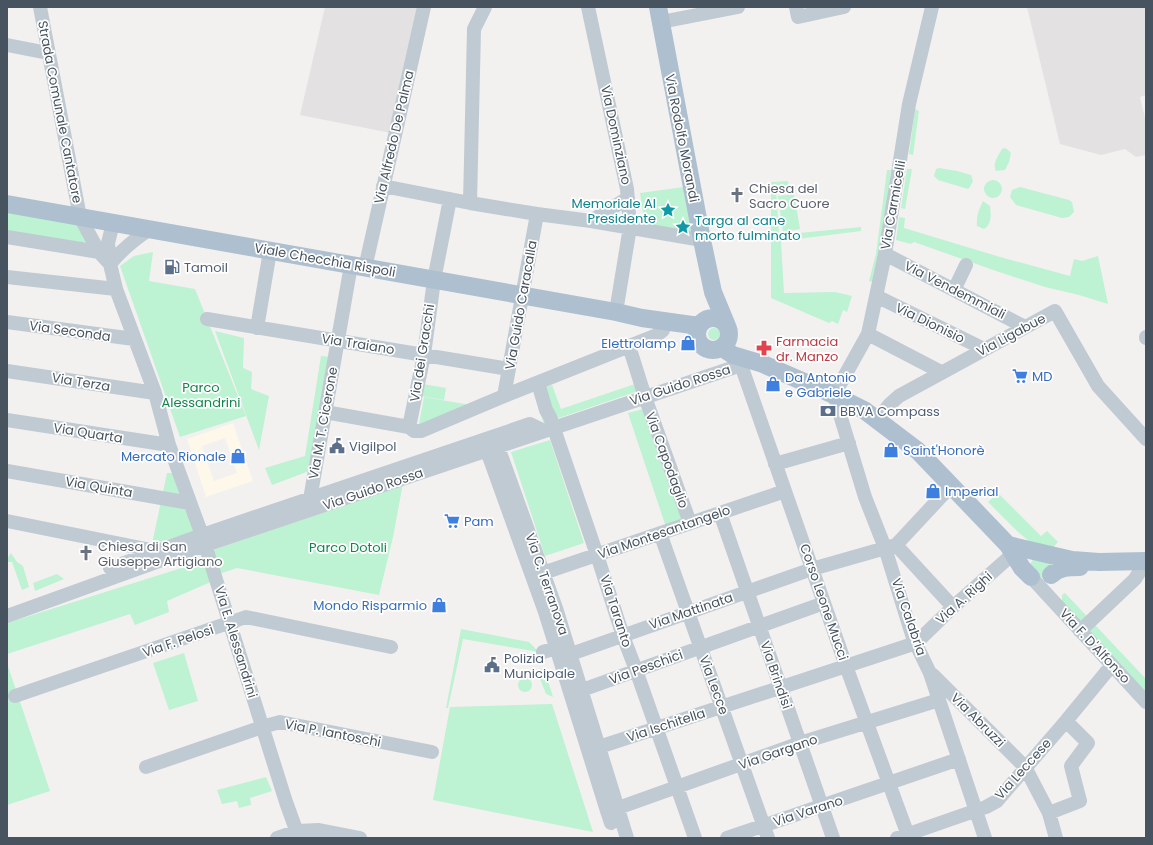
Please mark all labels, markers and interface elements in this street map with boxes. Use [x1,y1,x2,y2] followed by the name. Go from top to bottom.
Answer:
[33,19,87,205] street label: Strada Comunale Cantatore
[369,68,419,206] street label: Via Alfredo De Palma
[660,72,704,204] street label: Via Rodolfo Morandi
[596,84,636,186] street label: Via Dominziano
[876,159,910,251] street label: Via Carmicelli
[749,179,830,213] place label: Chiesa del Sacro Cuore
[728,186,746,204] church icon: Chiesa del Sacro Cuore
[572,194,656,228] place label: Memoriale Al Presidente
[659,201,677,219] place icon: Memoriale Al Presidente
[695,211,801,245] place label: Targa al cane morto fulminato
[674,218,692,236] place icon: Targa al cane morto fulminato
[253,238,397,282] street label: Viale Checchia Rispoli
[500,239,542,371] street label: Via Guido Caracalla
[901,256,1009,324] street label: Via Vendemmiali
[163,258,181,276] fuel station icon: Tamoil
[184,258,228,277] place label: Tamoil
[892,298,968,348] street label: Via Dionisio
[405,303,439,403] street label: Via dei Gracchi
[973,309,1049,361] street label: Via Ligabue
[28,316,112,346] street label: Via Seconda
[320,329,396,359] street label: Via Traiano
[776,332,838,366] place label: Farmacia dr. Manzo
[601,334,676,353] place label: Elettrolamp
[679,334,697,352] shop icon: Elettrolamp
[755,339,773,357] pharmacy icon: Farmacia dr. Manzo
[627,360,733,410] street label: Via Guido Rossa
[304,365,342,481] street label: Via M. T. Cicerone
[1011,367,1029,385] supermarket icon: MD
[1032,367,1052,386] place label: MD
[50,368,112,396] street label: Via Terza
[785,368,856,402] place label: Da Antonio e Gabriele
[764,375,782,393] shop icon: Da Antonio e Gabriele
[161,378,241,412] park label: Parco Alessandrini
[819,402,837,420] bank icon: BBVA Compass
[840,402,940,421] place label: BBVA Compass
[641,409,693,511] street label: Via Capodaglio
[52,418,124,448] street label: Via Quarta
[328,437,346,455] public building icon: Vigilpol
[349,437,396,456] place label: Vigilpol
[882,441,900,459] shop icon: Saint'Honorè
[903,441,985,460] place label: Saint'Honorè
[121,447,226,466] place label: Mercato Rionale
[229,447,247,465] shop icon: Mercato Rionale
[320,463,426,515] street label: Via Guido Rossa
[64,472,134,502] street label: Via Quinta
[924,482,942,500] shop icon: Imperial
[945,482,998,501] place label: Imperial
[595,500,733,564] street label: Via Montesantangelo
[443,512,461,530] supermarket icon: Pam
[464,512,494,531] place label: Pam
[521,530,573,638] street label: Via C. Terranova
[98,537,223,571] place label: Chiesa di San Giuseppe Artigiano
[309,538,387,557] park label: Parco Dotoli
[795,541,853,663] street label: Corso Leone Mucci
[77,544,95,562] church icon: Chiesa di San Giuseppe Artigiano
[931,567,997,629] street label: Via A. Righi
[595,572,637,650] street label: Via Taranto
[887,576,931,658] street label: Via Calabria
[210,584,262,700] street label: Via E. Alessandrini
[647,588,735,634] street label: Via Mattinata
[313,596,427,615] place label: Mondo Risparmio
[430,596,448,614] shop icon: Mondo Risparmio
[1055,604,1135,688] street label: Via F. D'Alfonso
[140,620,216,662] street label: Via F. Pelosi
[756,639,796,711] street label: Via Brindisi
[607,645,685,689] street label: Via Peschici
[504,649,575,683] place label: Polizia Municipale
[695,653,733,717] street label: Via Lecce
[483,656,501,674] public building icon: Polizia Municipale
[947,689,1009,751] street label: Via Abruzzi
[624,703,708,747] street label: Via Ischitella
[283,714,383,752] street label: Via P. Iantoschi
[736,730,820,774] street label: Via Gargano
[990,734,1056,804] street label: Via Leccese
[771,791,845,831] street label: Via Varano

